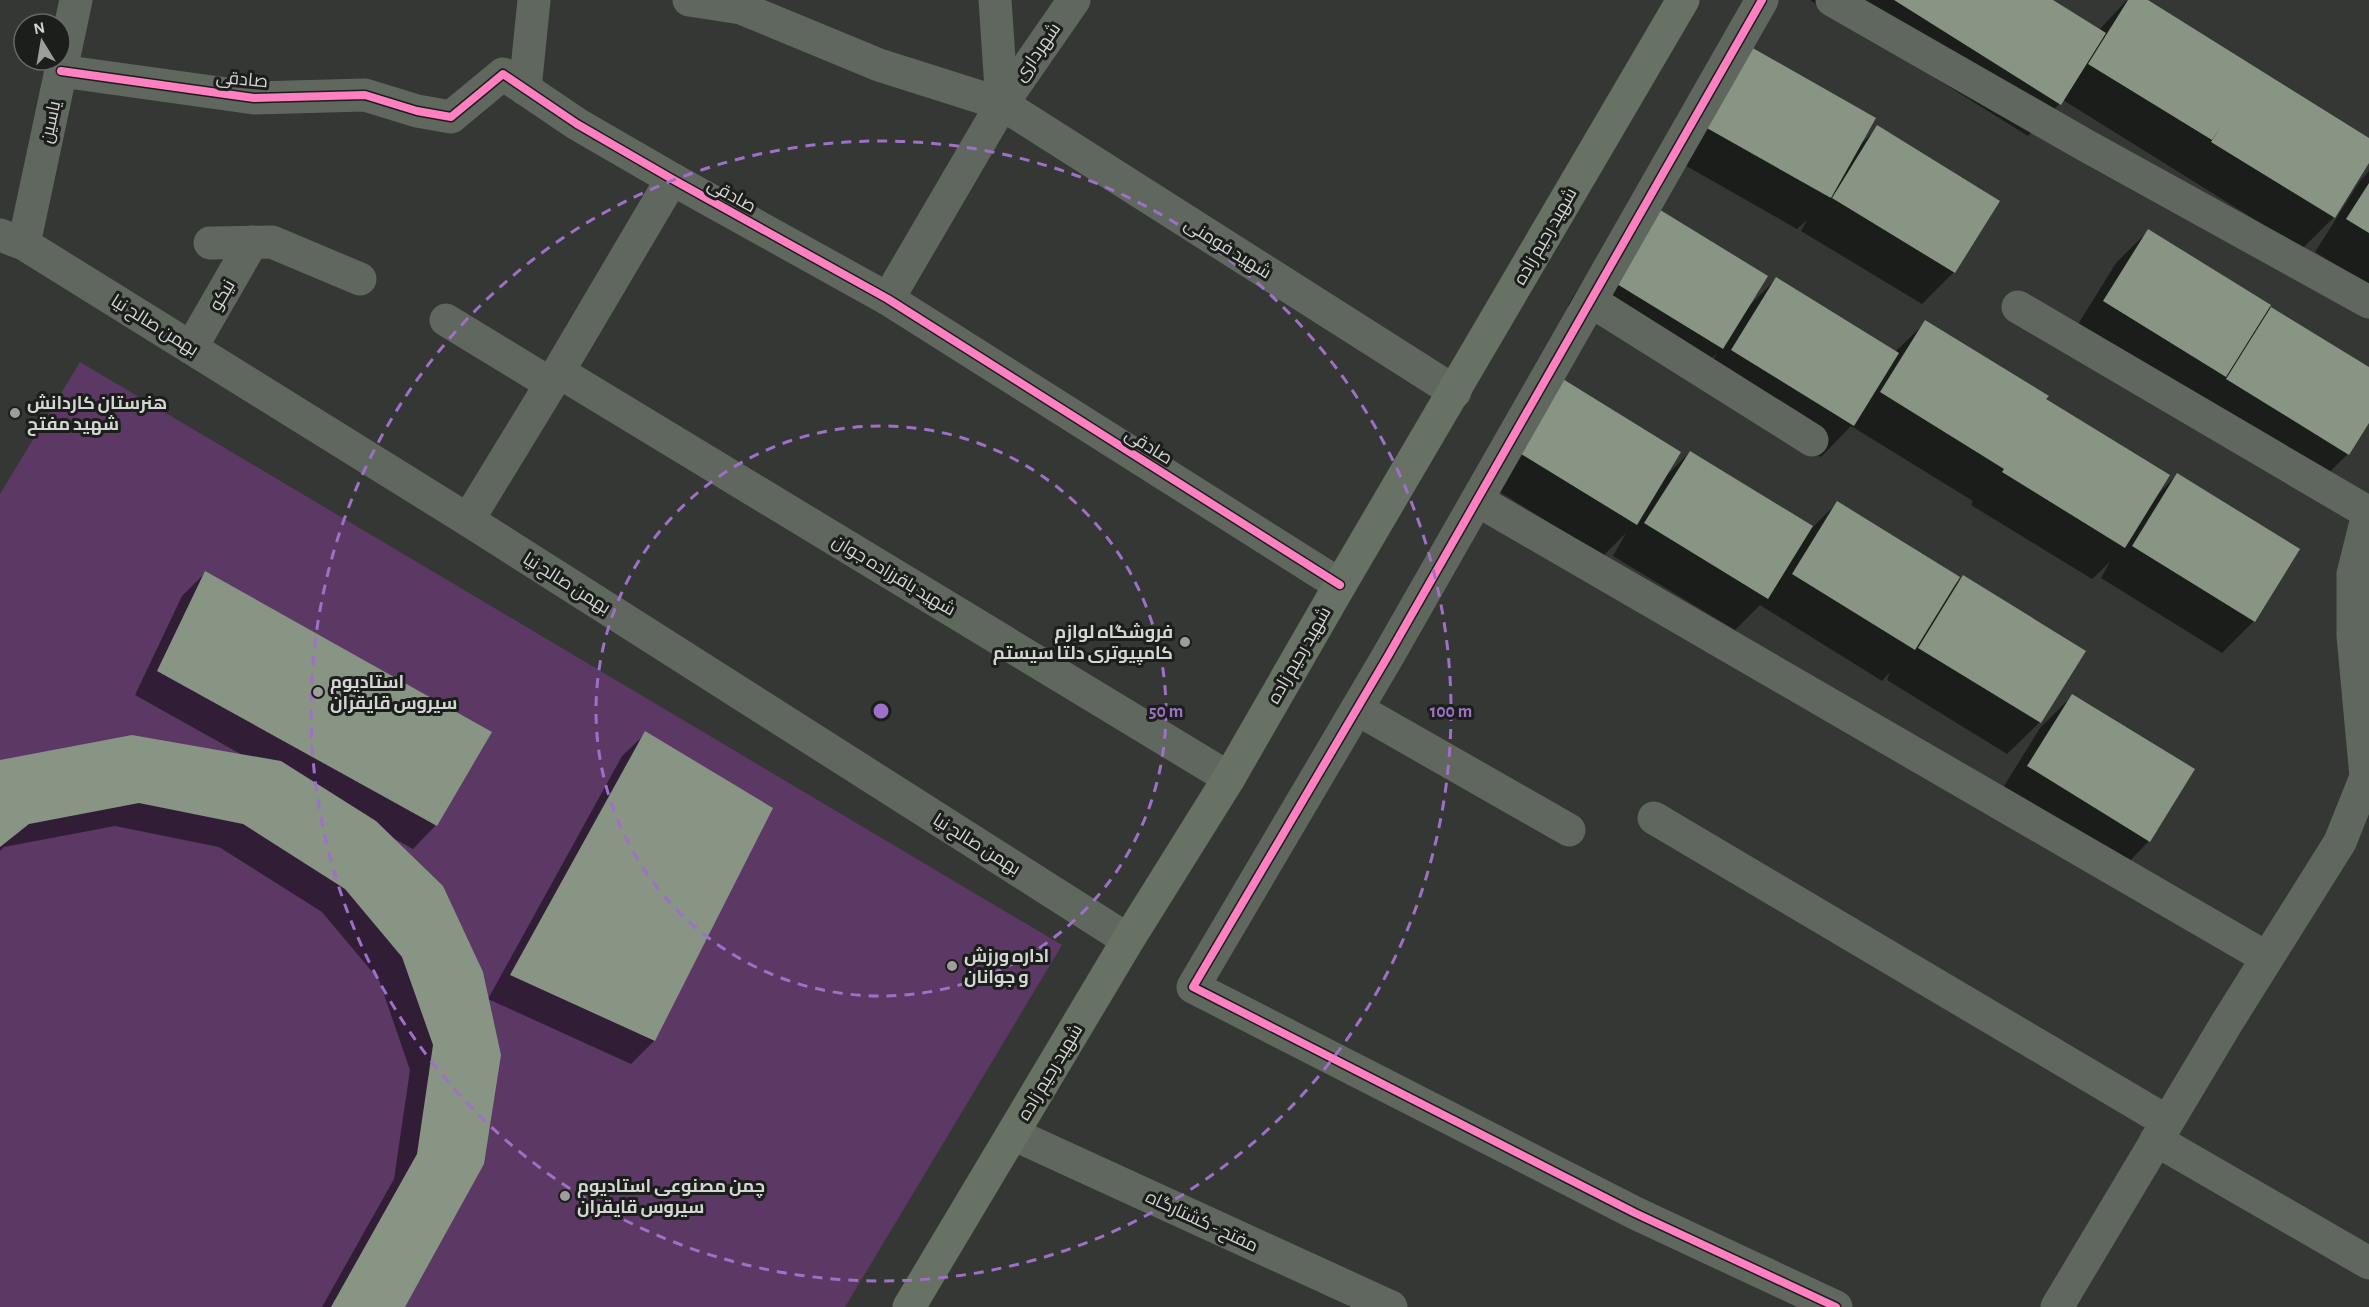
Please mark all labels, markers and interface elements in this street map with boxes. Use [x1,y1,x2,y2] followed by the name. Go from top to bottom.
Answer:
[12,12,72,72] north arrow
[32,19,46,37] text: N
[1011,20,1065,86] street label: شهرداری
[215,69,269,92] street label: صادقی
[38,99,65,145] street label: یاسین
[704,175,759,217] street label: صادقی
[1510,185,1582,289] street label: شهید رحیم زاده
[1180,214,1275,283] street label: شهید فومنی
[207,277,240,315] street label: نیکو
[107,292,201,361] street label: بهمن صالح نیا
[27,394,167,436] place label: هنرستان کاردانش شهید مفتح
[8,406,22,420] marker: هنرستان کاردانش شهید مفتح
[1121,425,1175,469] street label: صادقی
[828,531,959,621] street label: شهید باقرزاده جوان
[519,550,613,619] street label: بهمن صالح نیا
[1264,604,1336,708] street label: شهید رحیم زاده
[993,623,1173,665] place label: فروشگاه لوازم کامپیوتری دلتا سیستم
[1178,635,1192,649] marker: فروشگاه لوازم کامپیوتری دلتا سیستم
[330,674,457,714] place label: استادیوم سیروس قایقران
[311,685,325,699] marker: استادیوم سیروس قایقران
[871,701,891,721] centre of rings
[1149,703,1183,721] text: 50 m
[1430,703,1472,721] text: 100 m
[929,811,1023,880] street label: بهمن صالح نیا
[964,947,1049,988] place label: اداره ورزش و جوانان
[945,959,959,973] marker: اداره ورزش و جوانان
[1014,1021,1088,1125] street label: شهید رحیم زاده
[577,1178,765,1218] place label: چمن مصنوعی استادیوم سیروس قایقران
[1142,1187,1261,1257] street label: مفتح - کشتارگاه
[558,1189,572,1203] marker: چمن مصنوعی استادیوم سیروس قایقران

